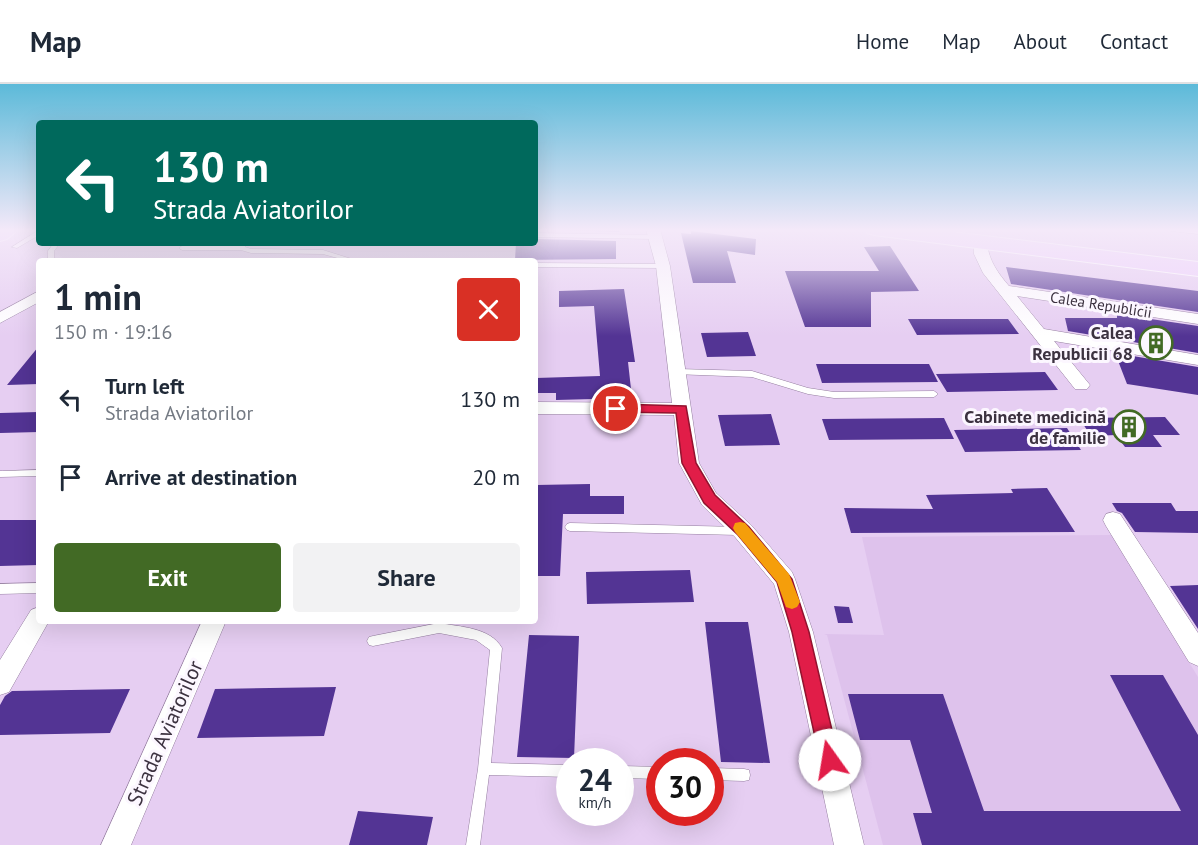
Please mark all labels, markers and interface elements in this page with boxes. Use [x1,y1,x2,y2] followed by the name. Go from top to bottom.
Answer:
[30,23,81,60] text: Map
[856,28,909,55] text: Home
[942,28,981,55] text: Map
[1014,28,1067,55] text: About
[1100,28,1168,55] text: Contact
[153,139,269,194] text: 130 m
[54,144,132,222] icon: left
[153,192,353,226] text: Strada Aviatorilor
[54,273,142,320] text: 1 min
[457,278,520,341] button: close
[1049,287,1153,322] street label: Calea Republicii
[54,319,172,345] text: 150 m · 19:16
[1032,321,1133,365] place label: Calea Republicii 68
[1138,325,1174,361] building icon: Calea Republicii 68
[105,372,185,400] text: Turn left
[54,383,87,416] icon: left
[590,383,641,434] pin
[460,385,520,413] text: 130 m
[599,392,632,425] icon: arrive
[105,400,253,426] text: Strada Aviatorilor
[964,405,1106,449] place label: Cabinete medicină de familie
[1111,409,1147,445] building icon: Cabinete medicină de familie
[54,461,87,494] icon: arrive
[105,463,297,491] text: Arrive at destination
[472,463,520,491] text: 20 m
[54,543,281,612] button: Exit
[293,543,520,612] button: Share
[121,656,209,809] street label: Strada Aviatorilor
[798,728,862,792] position arrow
[646,748,724,826] speed limit sign: 30
[578,760,612,799] text: 24
[579,793,611,812] text: km/h

